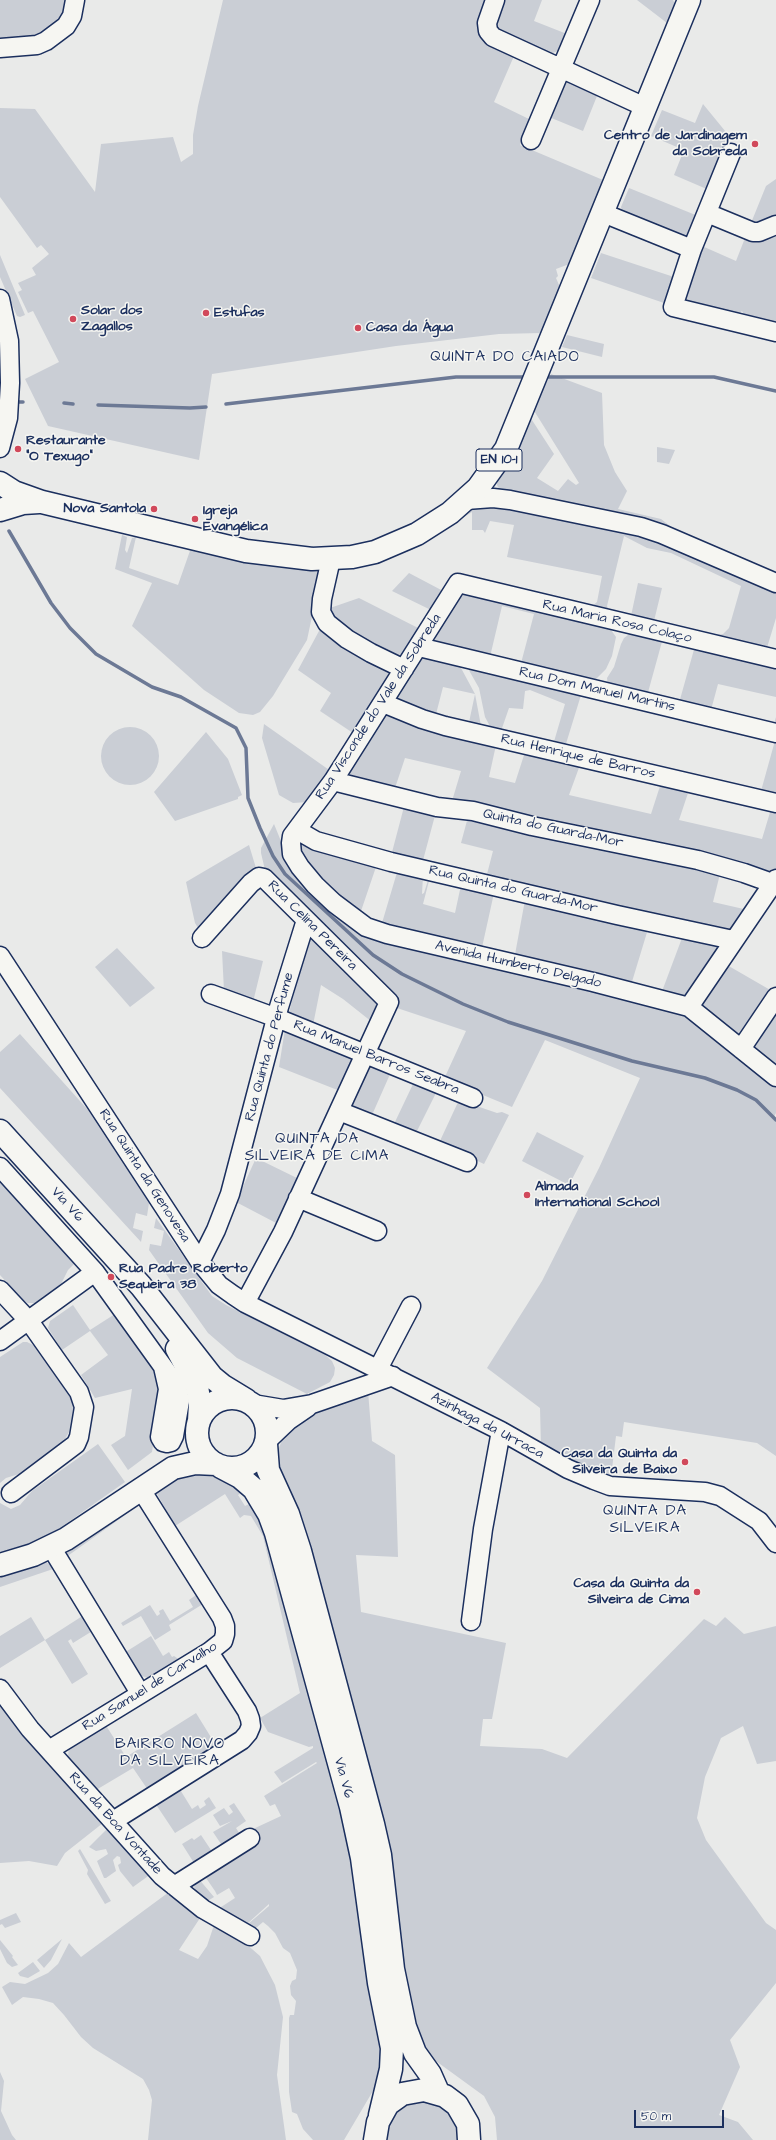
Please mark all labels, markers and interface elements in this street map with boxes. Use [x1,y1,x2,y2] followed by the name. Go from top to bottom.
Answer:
[604,128,747,160] place label: Centro de Jardinagem da Sobreda
[750,139,760,149] marker: Centro de Jardinagem da Sobreda
[81,303,143,336] place label: Solar dos Zagallos
[214,305,265,321] place label: Estufas
[201,308,211,318] marker: Estufas
[68,314,78,324] marker: Solar dos Zagallos
[366,320,453,336] place label: Casa da Água
[353,323,363,333] marker: Casa da Água
[430,349,580,367] district label: QUINTA DO CAIADO
[26,433,106,466] place label: Restaurante "O Texugo"
[13,444,23,454] marker: Restaurante "O Texugo"
[476,449,522,471] road number: EN 10-1
[63,501,146,517] place label: Nova Santola
[203,503,268,536] place label: Igreja Evangélica
[149,504,159,514] marker: Nova Santola
[190,514,200,524] marker: Igreja Evangélica
[541,597,693,647] street label: Rua Maria Rosa Colaço
[313,611,445,803] street label: Rua Visconde do Vale da Sobreda
[517,664,677,716] street label: Rua Dom Manuel Martins
[499,731,657,783] street label: Rua Henrique de Barros
[481,806,625,852] street label: Quinta do Guarda-Mor
[427,862,599,918] street label: Rua Quinta do Guarda-Mor
[264,878,360,974] street label: Rua Celina Pereira
[433,938,603,992] street label: Avenida Humberto Delgado
[242,971,298,1123] street label: Rua Quinta do Perfume
[291,1017,461,1099] street label: Rua Manuel Barros Seabra
[95,1106,193,1246] street label: Rua Quinta da Genovesa
[245,1131,389,1166] district label: QUINTA DA SILVEIRA DE CIMA
[535,1179,660,1212] place label: Almada International School
[47,1184,87,1226] street label: Via V6
[522,1190,532,1200] marker: Almada International School
[119,1261,248,1294] place label: Rua Padre Roberto Sequeira 38
[106,1272,116,1282] marker: Rua Padre Roberto Sequeira 38
[428,1389,546,1463] street label: Azinhaga da Urraca
[561,1446,677,1478] place label: Casa da Quinta da Silveira de Baixo
[680,1457,690,1467] marker: Casa da Quinta da Silveira de Baixo
[603,1503,687,1538] district label: QUINTA DA SILVEIRA
[573,1576,689,1608] place label: Casa da Quinta da Silveira de Cima
[692,1587,702,1597] marker: Casa da Quinta da Silveira de Cima
[79,1639,221,1735] street label: Rua Samuel de Carvalho
[115,1736,225,1771] district label: BAIRRO NOVO DA SILVEIRA
[330,1756,356,1800] street label: Via V6
[65,1770,165,1878] street label: Rua da Boa Vontade
[636,2102,726,2128] scale bar
[641,2108,671,2125] text: 50 m

